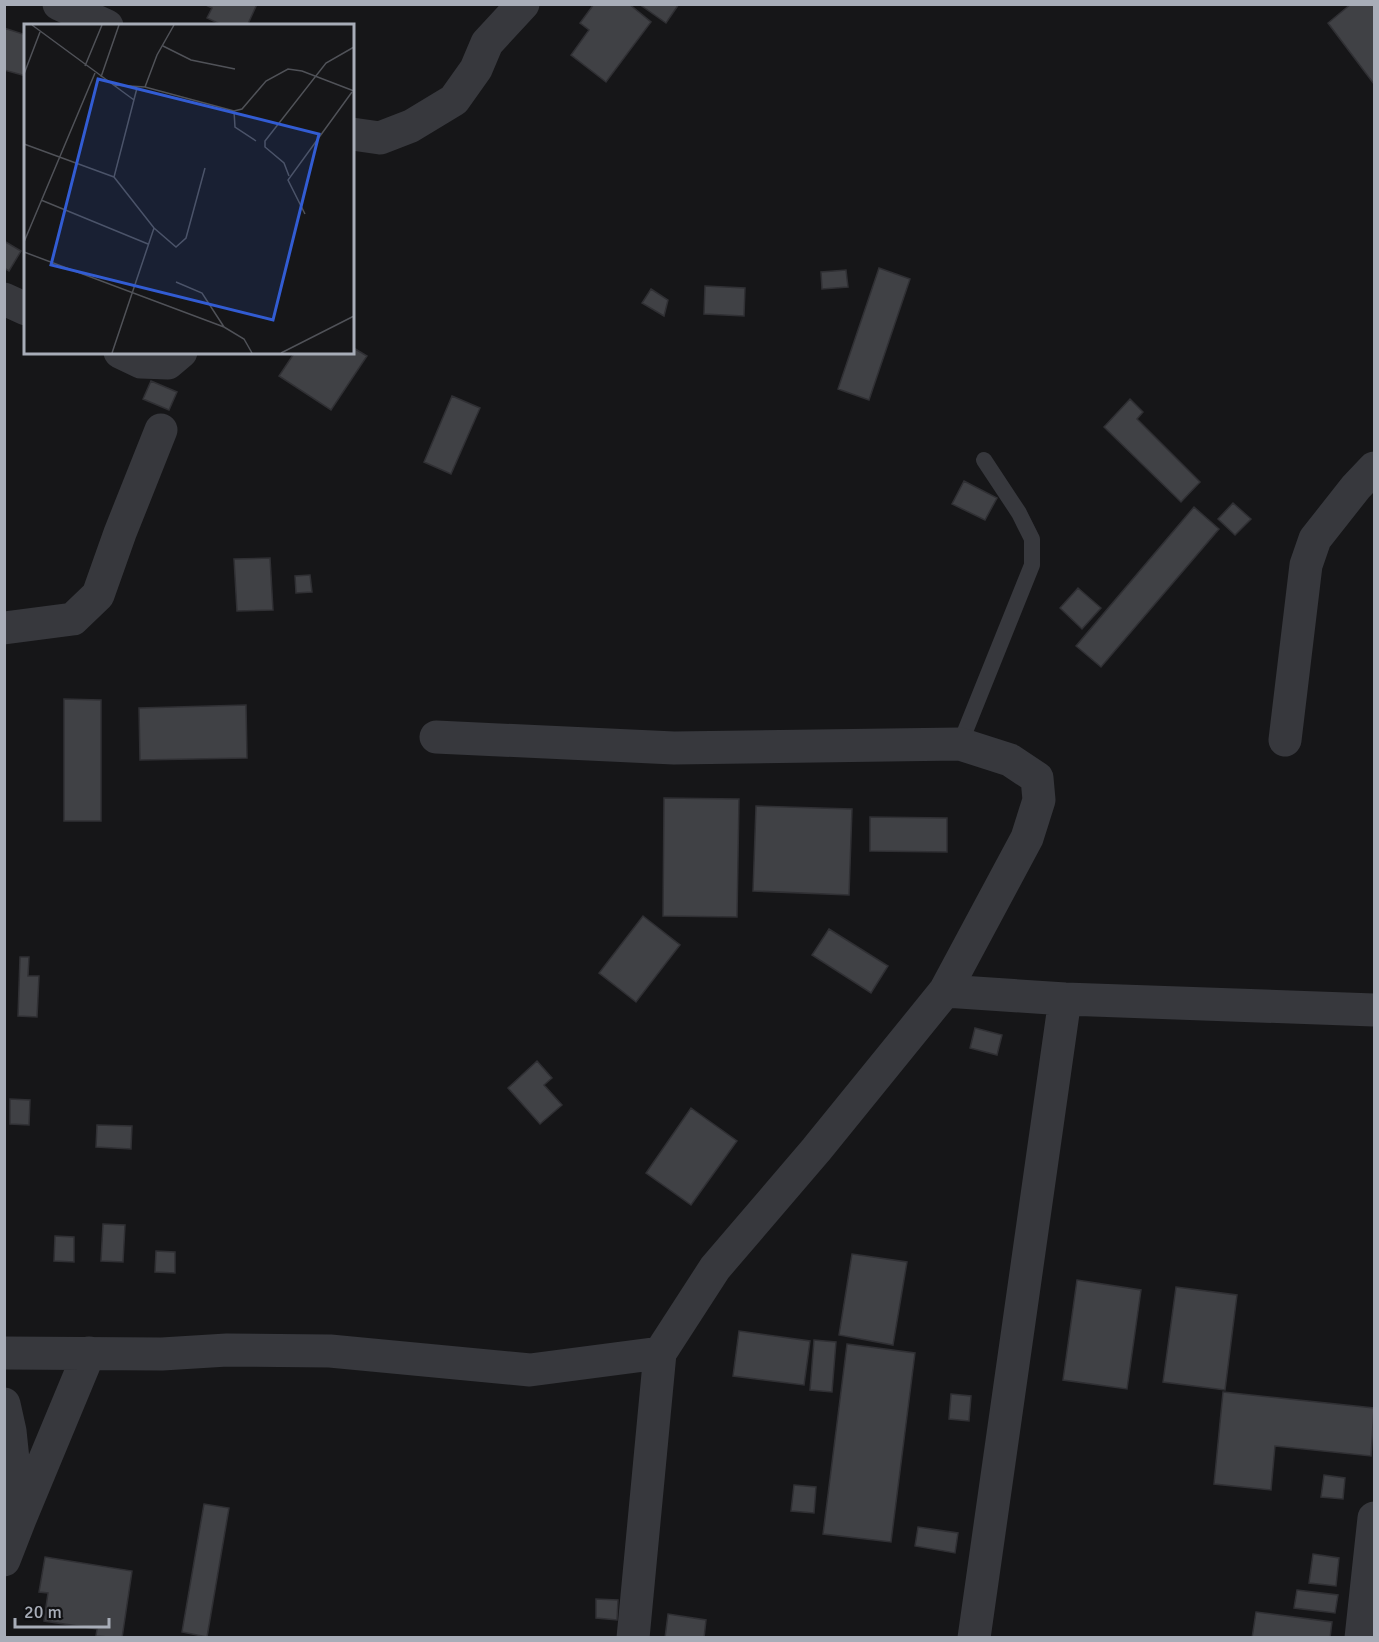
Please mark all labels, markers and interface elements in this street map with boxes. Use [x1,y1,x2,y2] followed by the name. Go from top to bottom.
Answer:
[24,24,354,354] inset map
[15,1591,110,1629] scale bar
[24,1601,62,1623] text: 20 m

